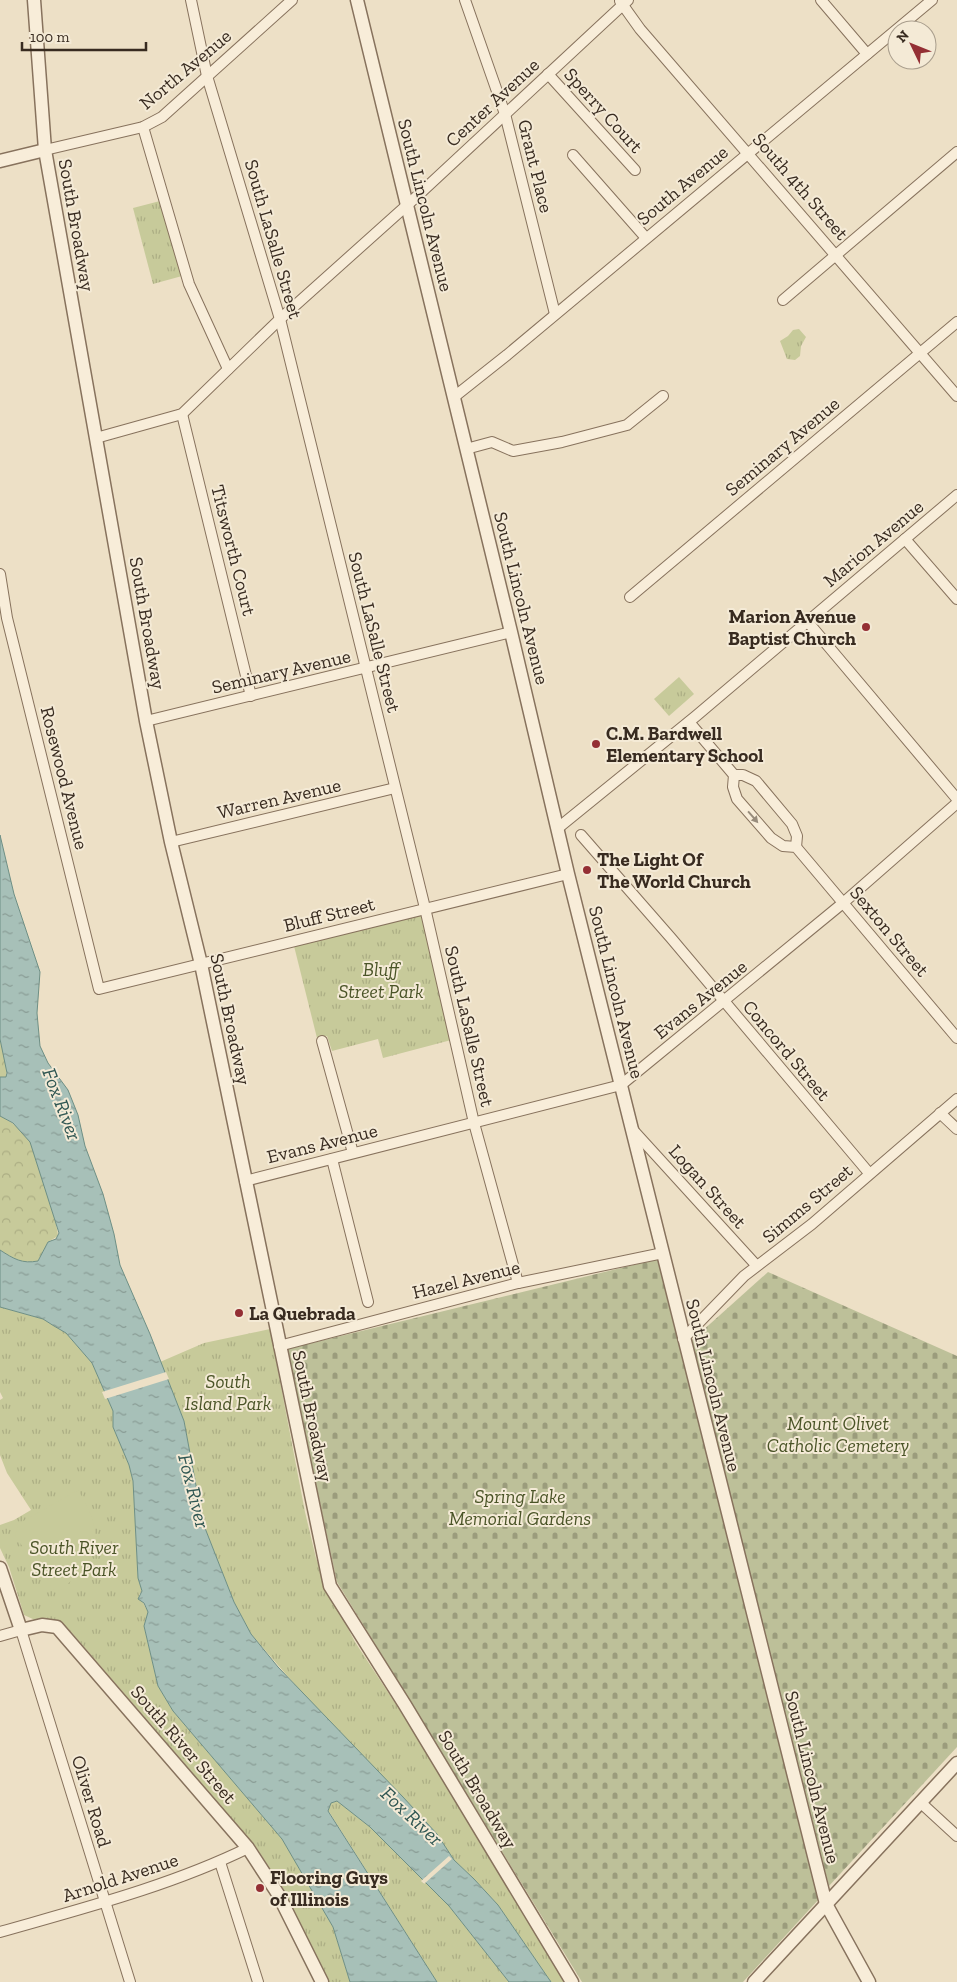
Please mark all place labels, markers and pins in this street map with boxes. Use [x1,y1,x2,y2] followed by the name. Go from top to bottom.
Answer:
[728,605,856,650] place label: Marion Avenue Baptist Church
[860,621,872,633] marker: Marion Avenue Baptist Church
[606,722,764,767] place label: C.M. Bardwell Elementary School
[590,738,602,750] marker: C.M. Bardwell Elementary School
[597,848,751,893] place label: The Light Of The World Church
[581,864,593,876] marker: The Light Of The World Church
[249,1302,356,1325] place label: La Quebrada
[233,1307,245,1319] marker: La Quebrada
[270,1866,388,1911] place label: Flooring Guys of Illinois
[254,1882,266,1894] marker: Flooring Guys of Illinois

